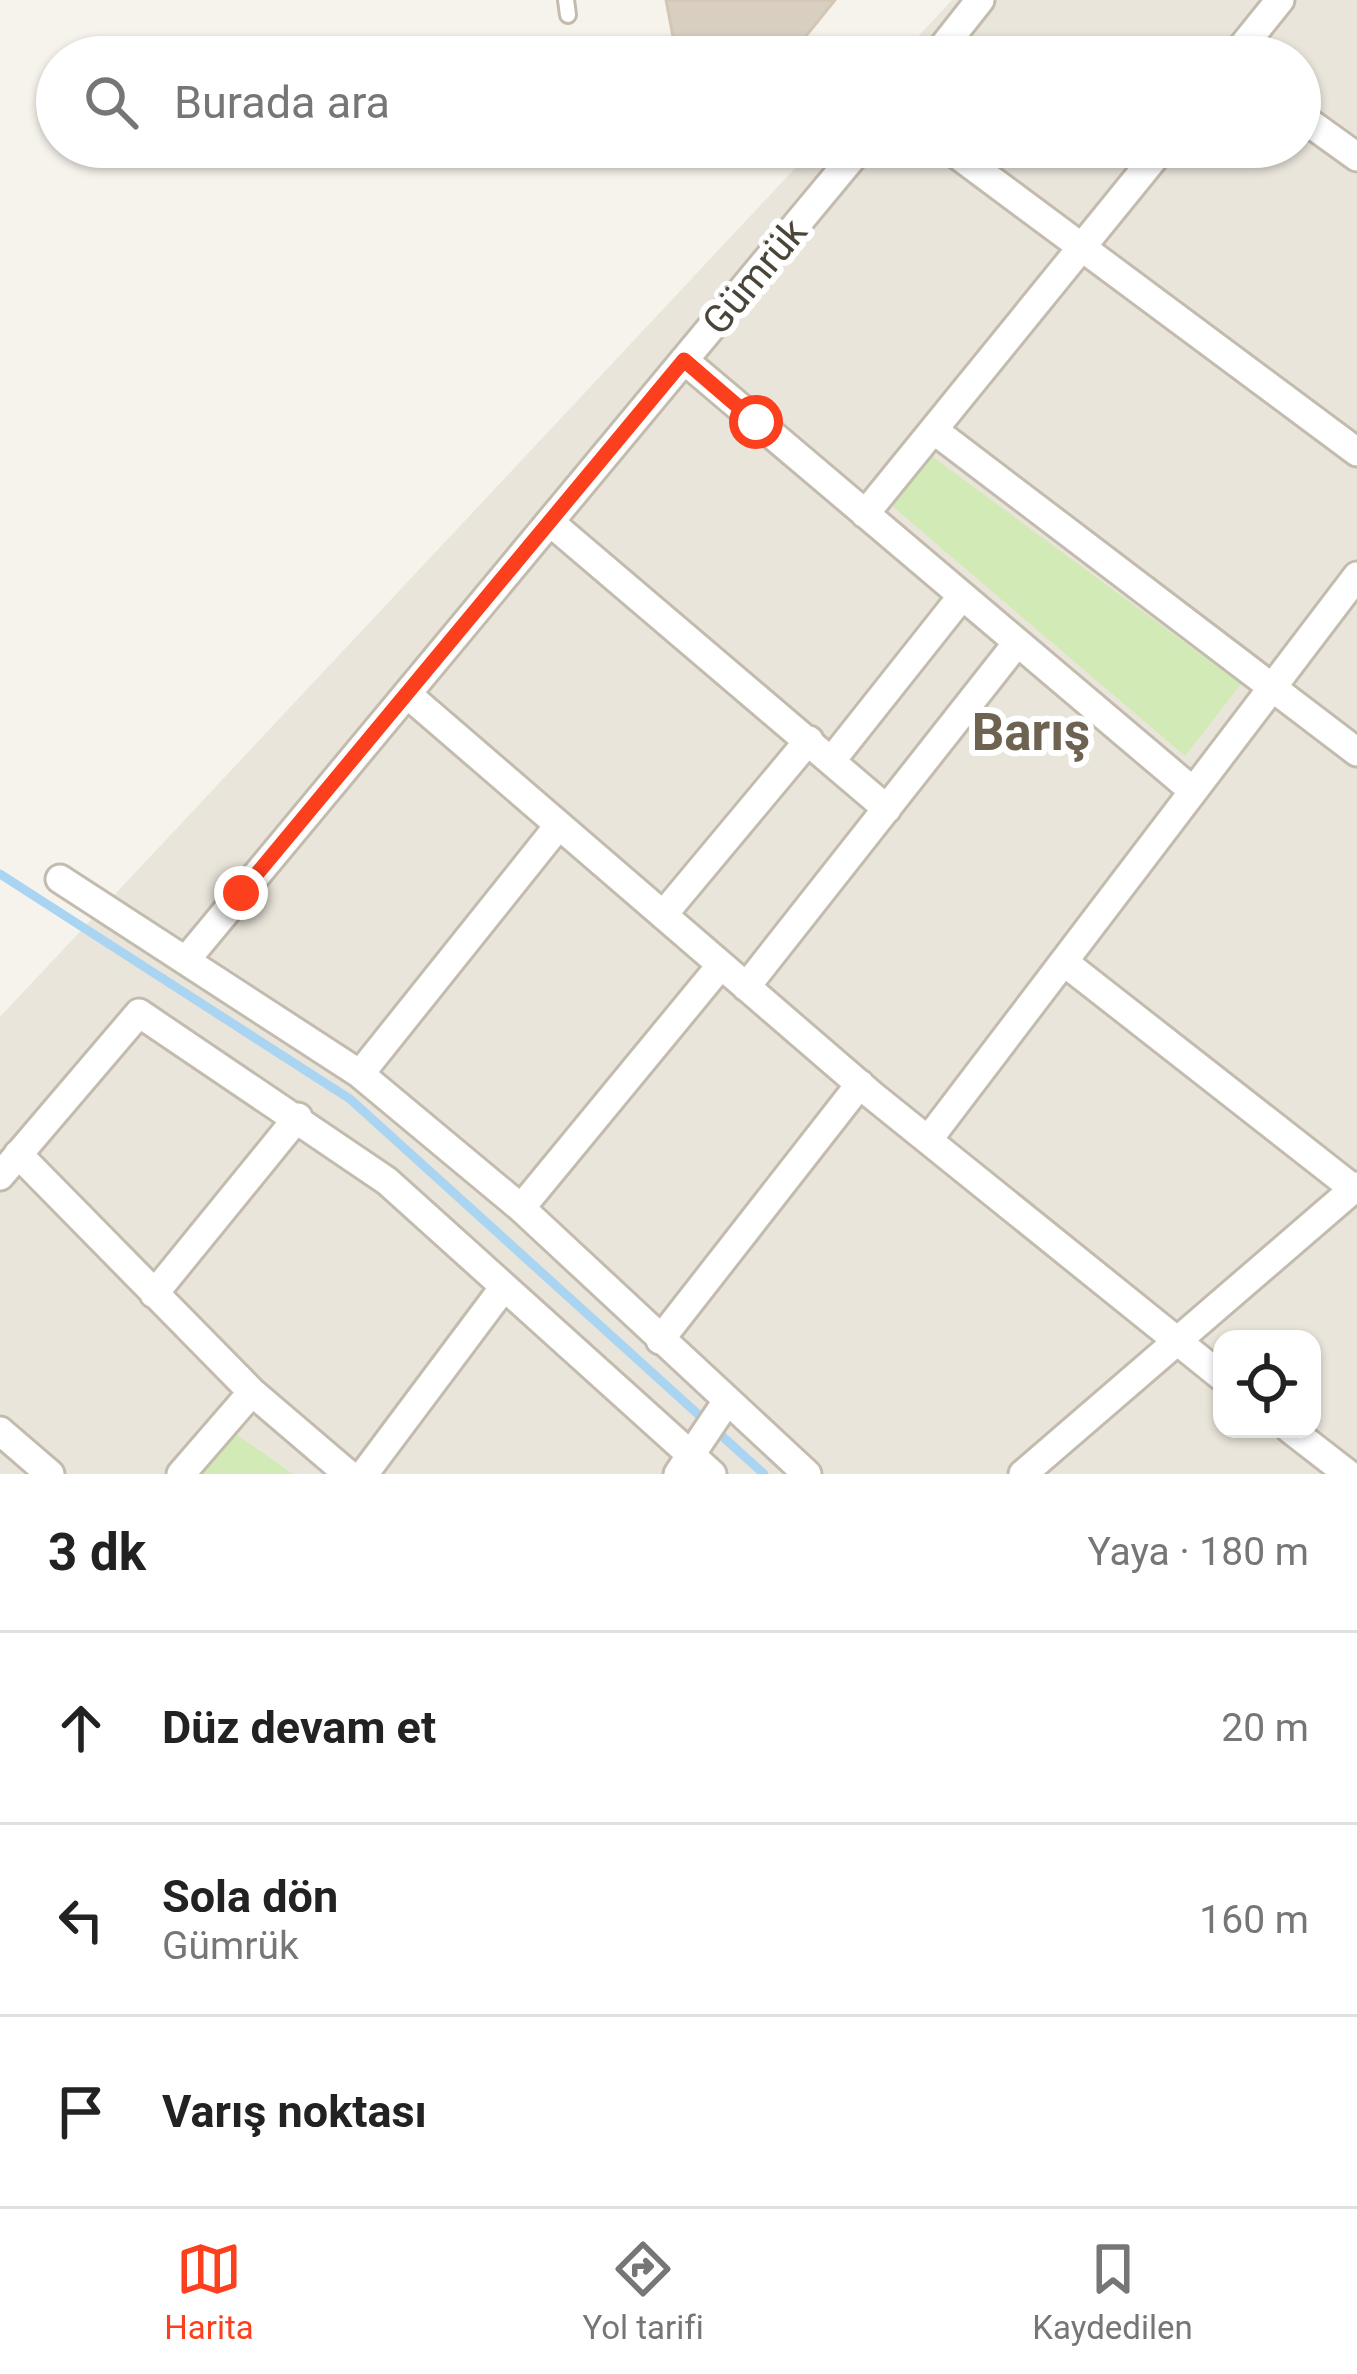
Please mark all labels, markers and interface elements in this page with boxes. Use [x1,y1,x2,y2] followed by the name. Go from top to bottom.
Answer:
[36,36,1321,168] search box
[78,69,144,135] icon: search
[174,76,390,129] text: Burada ara
[693,209,816,344] street label: Gümrük
[729,395,783,449] route start
[972,703,1090,762] district label: Barış
[214,866,268,920] route end
[1213,1330,1321,1438] map controls
[1213,1330,1321,1438] button: locate
[48,1523,146,1582] text: 3 dk
[1087,1529,1309,1575] text: Yaya · 180 m
[48,1695,114,1761] icon: ahead
[162,1701,436,1754] text: Düz devam et
[1221,1705,1309,1751] text: 20 m
[162,1870,338,1923] text: Sola dön
[48,1887,114,1953] icon: left
[1199,1897,1309,1943] text: 160 m
[162,1923,299,1969] text: Gümrük
[48,2079,114,2145] icon: arrive
[162,2085,427,2138] text: Varış noktası
[164,2236,254,2347] tab: Harita
[582,2236,704,2347] tab: Yol tarifi
[1032,2236,1193,2347] tab: Kaydedilen

